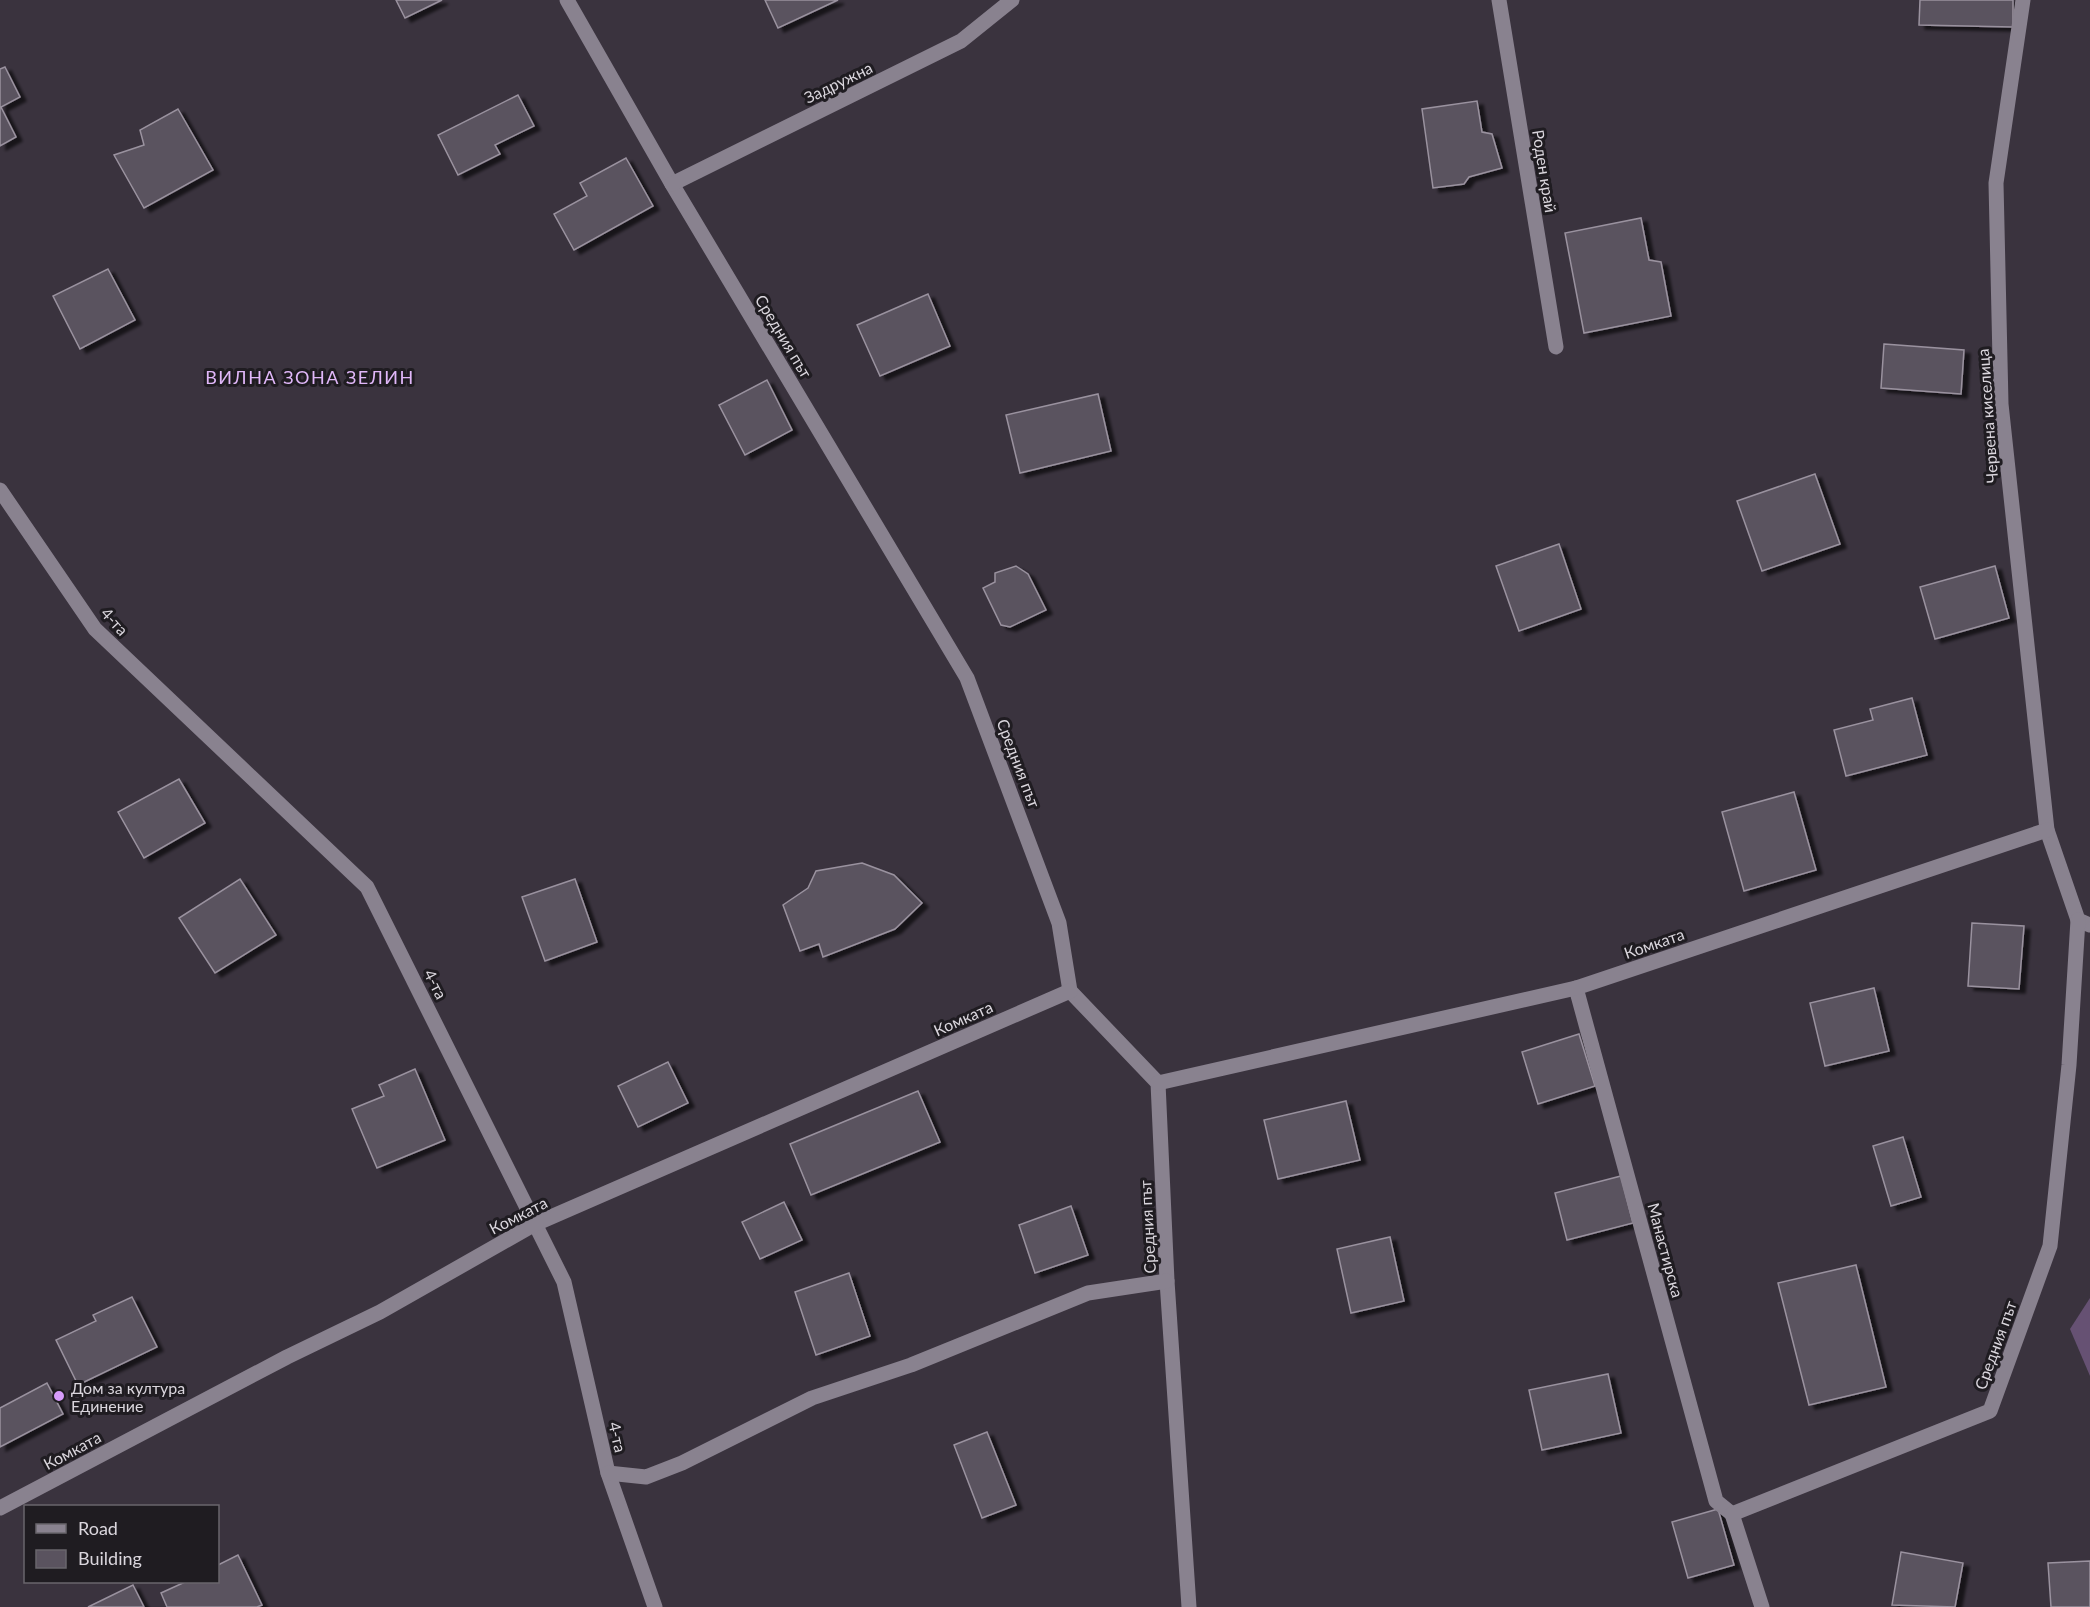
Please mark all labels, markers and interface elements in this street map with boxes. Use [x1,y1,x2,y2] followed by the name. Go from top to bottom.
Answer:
[801,57,875,107] street label: Задружна
[1529,128,1561,214] street label: Роден край
[752,291,816,381] street label: Средния път
[1973,348,2001,484] street label: Червена киселица
[205,366,415,388] district label: ВИЛНА ЗОНА ЗЕЛИН
[98,603,132,639] street label: 4-та
[993,716,1045,810] street label: Средния път
[1621,924,1687,962] street label: Комката
[421,966,451,1002] street label: 4-та
[931,997,995,1039] street label: Комката
[1135,1180,1159,1274] street label: Средния път
[486,1192,550,1238] street label: Комката
[1644,1201,1688,1299] street label: Манастирска
[1970,1298,2020,1392] street label: Средния път
[71,1378,185,1415] place label: Дом за култура Единение
[52,1389,66,1403] marker: Дом за култура Единение
[605,1420,631,1454] street label: 4-та
[40,1427,104,1473] street label: Комката
[24,1505,219,1583] legend
[78,1517,118,1539] text: Road
[78,1547,142,1569] text: Building

